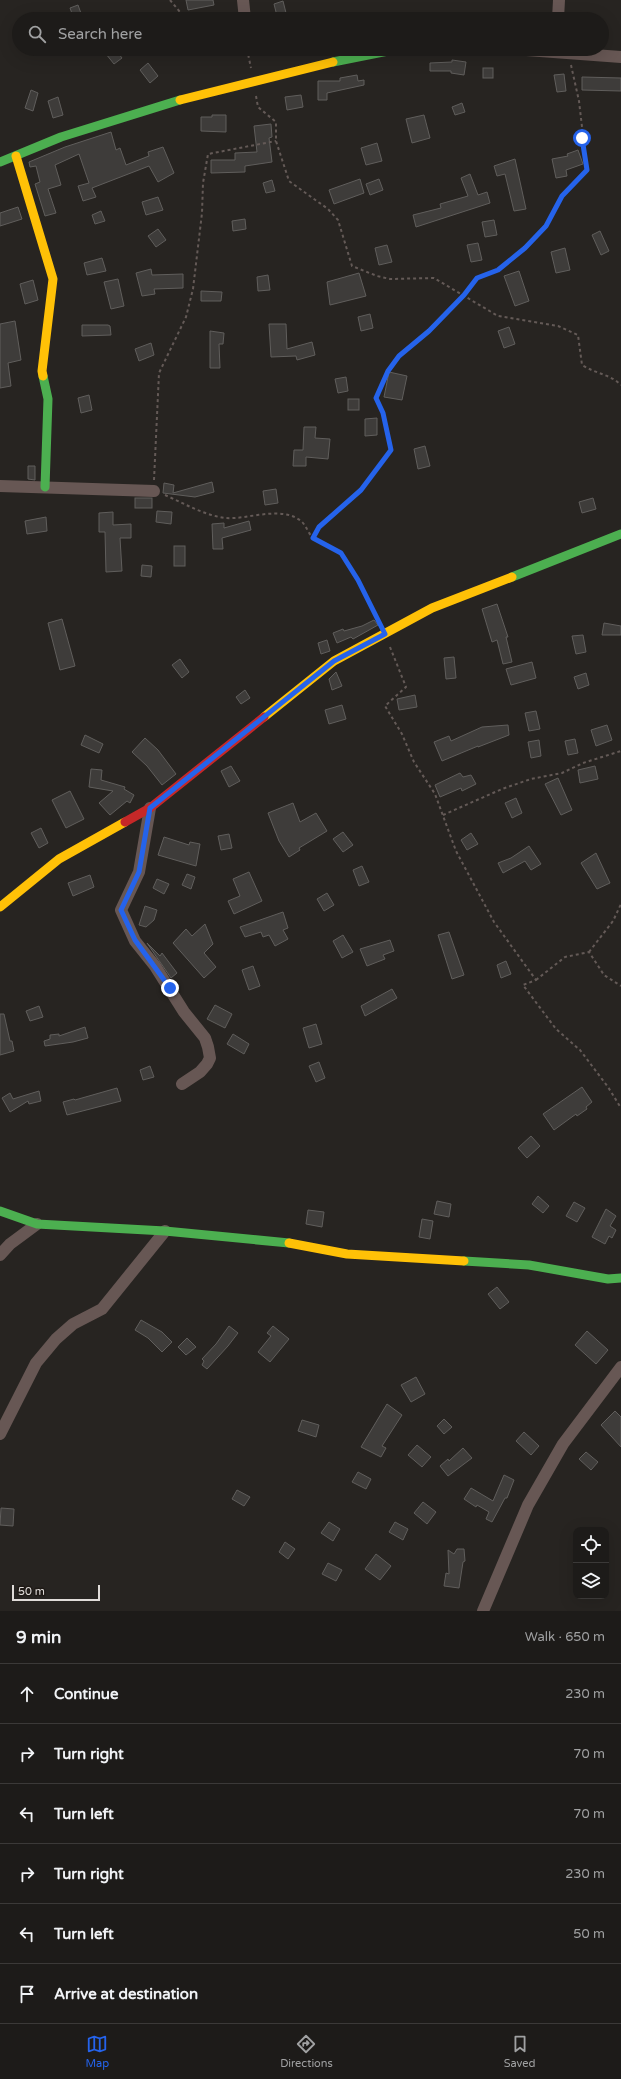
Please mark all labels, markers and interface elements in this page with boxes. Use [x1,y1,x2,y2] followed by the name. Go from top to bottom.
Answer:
[12,12,609,56] search box
[26,23,48,45] icon: search
[58,25,142,43] text: Search here
[573,129,591,147] route start
[161,979,179,997] route end
[573,1527,609,1599] map controls
[573,1527,609,1563] button: locate
[573,1563,609,1599] button: layers
[12,1583,100,1602] scale bar
[18,1585,45,1598] text: 50 m
[16,1627,61,1648] text: 9 min
[525,1629,605,1645] text: Walk · 650 m
[16,1683,38,1705] icon: ahead
[54,1685,118,1703] text: Continue
[565,1686,605,1702] text: 230 m
[16,1743,38,1765] icon: right
[54,1745,124,1763] text: Turn right
[573,1746,605,1762] text: 70 m
[16,1803,38,1825] icon: left
[54,1805,114,1823] text: Turn left
[573,1806,605,1822] text: 70 m
[16,1863,38,1885] icon: right
[54,1865,124,1883] text: Turn right
[565,1866,605,1882] text: 230 m
[16,1923,38,1945] icon: left
[54,1925,114,1943] text: Turn left
[573,1926,605,1942] text: 50 m
[16,1983,38,2005] icon: arrive
[54,1985,198,2003] text: Arrive at destination
[85,2033,109,2070] tab: Map
[280,2033,333,2070] tab: Directions
[504,2033,536,2070] tab: Saved

